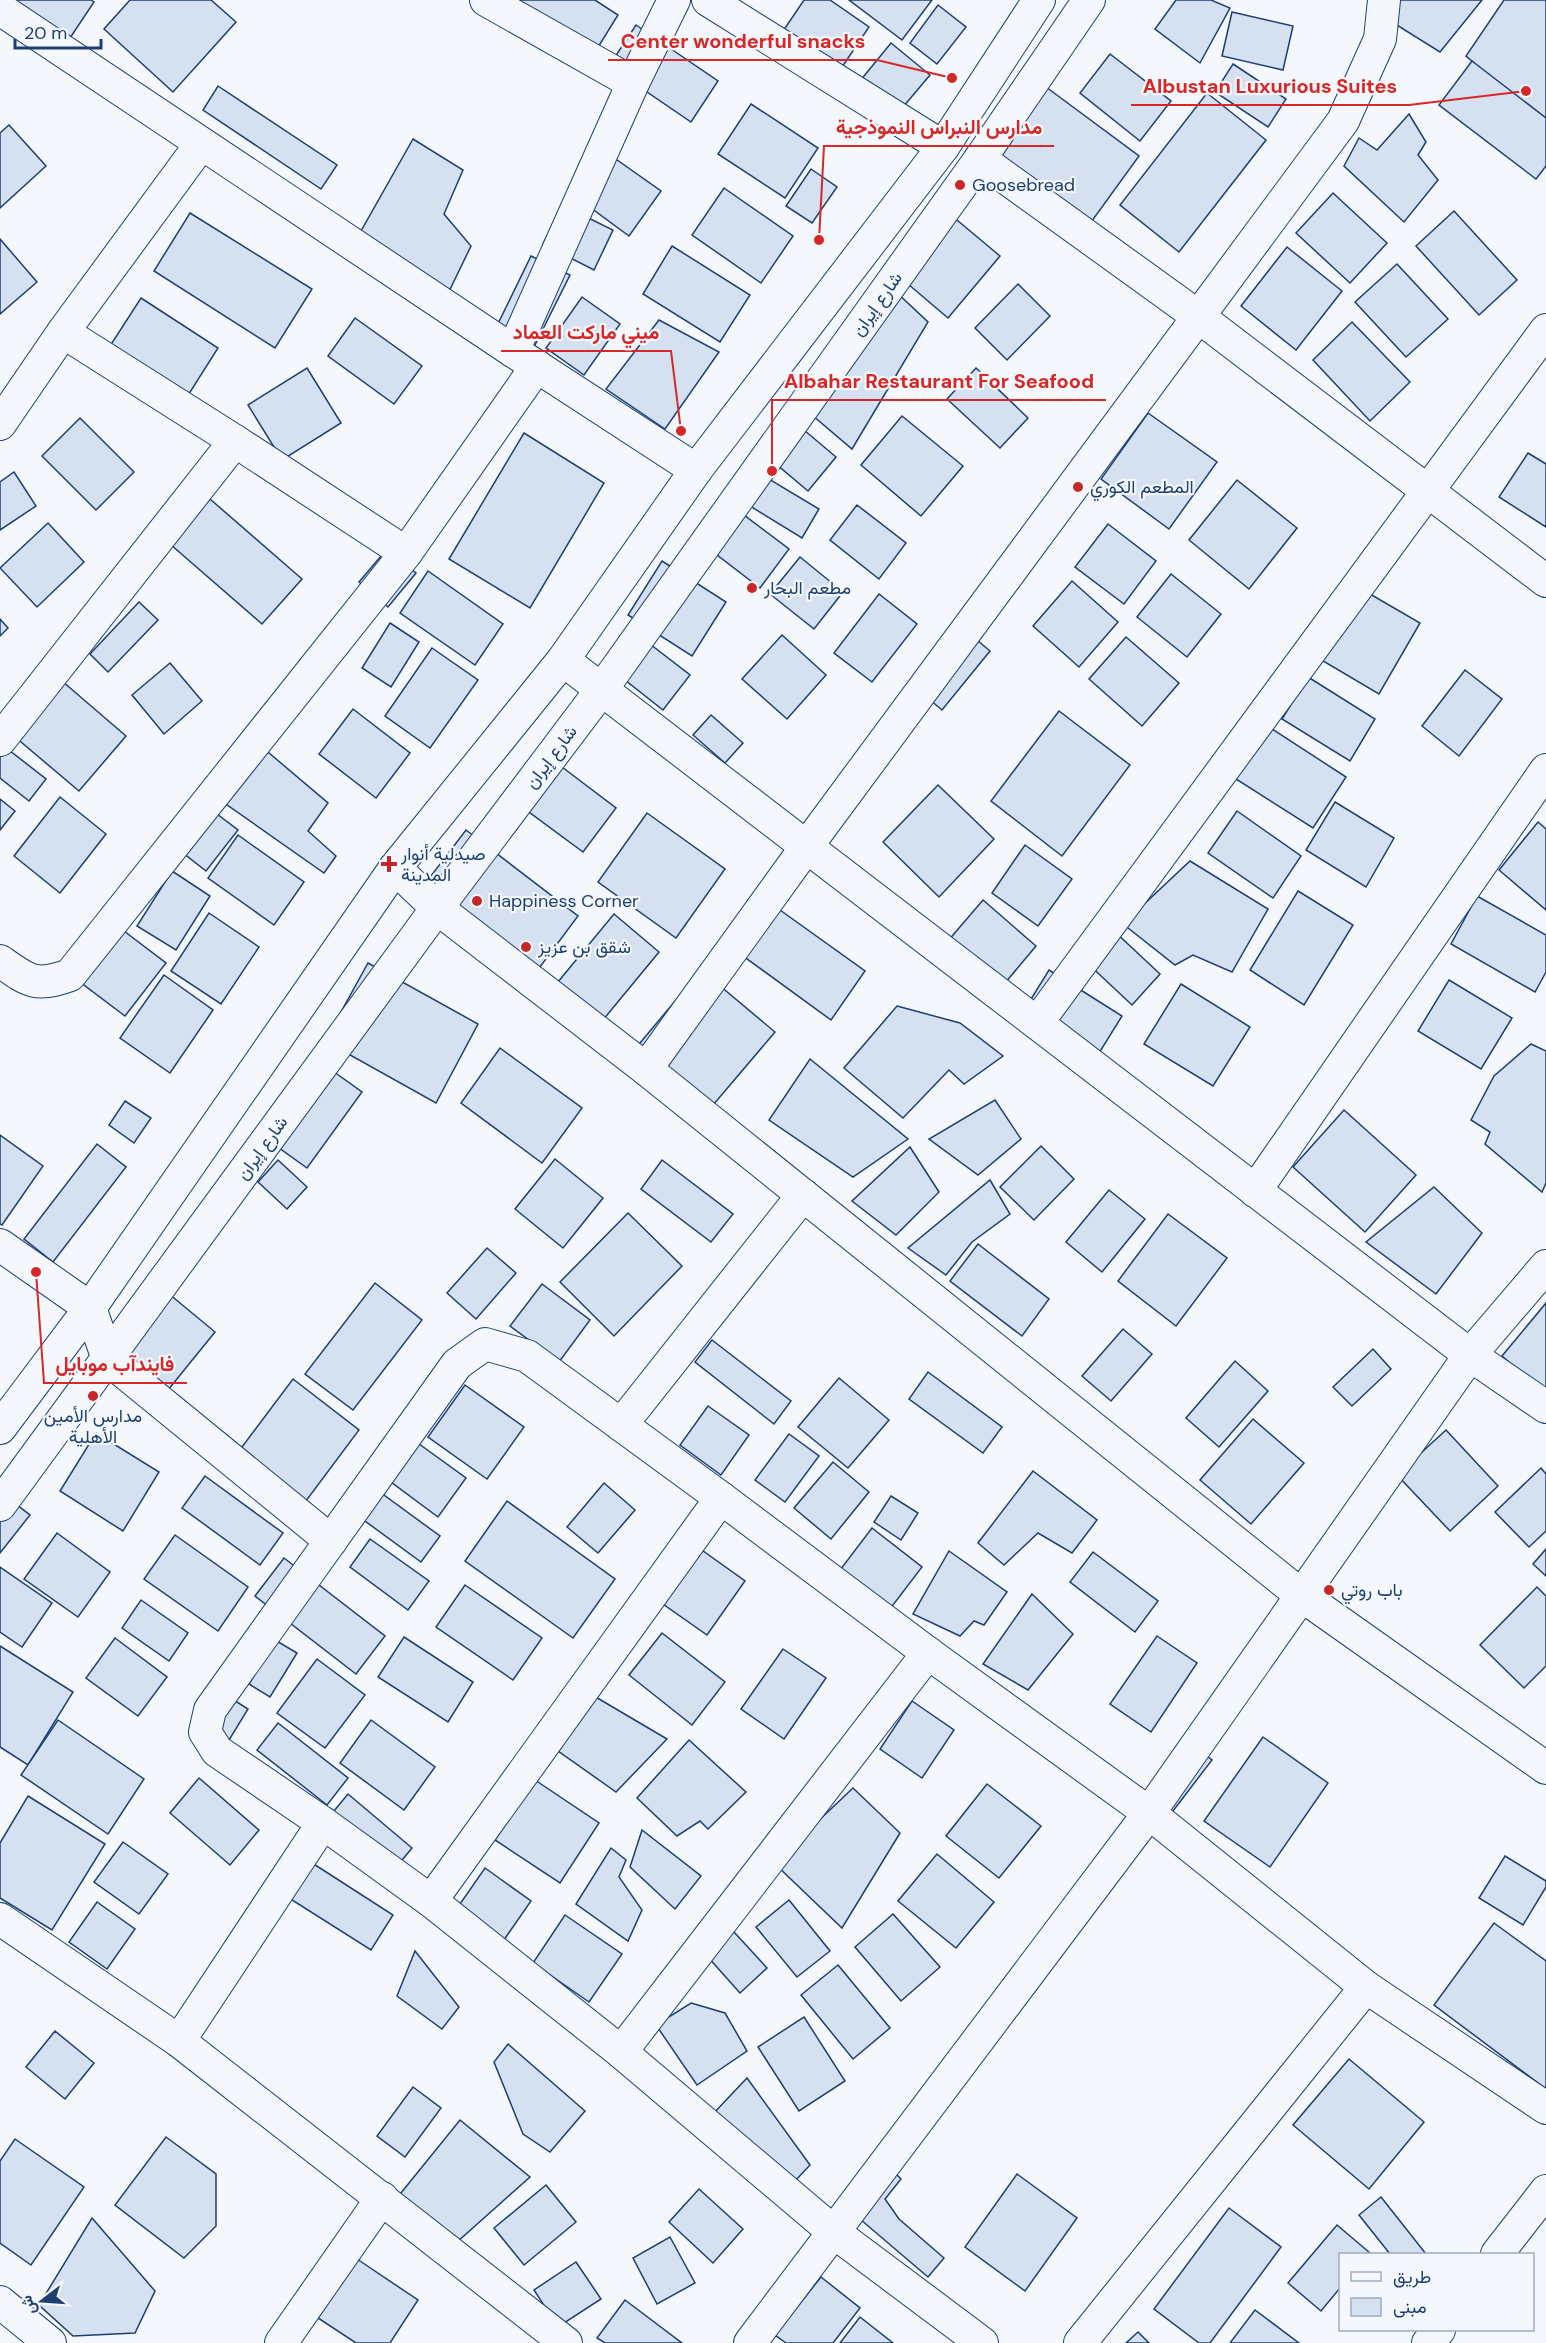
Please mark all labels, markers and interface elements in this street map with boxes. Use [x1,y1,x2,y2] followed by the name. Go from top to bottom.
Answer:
[15,12,100,50] scale bar
[24,21,67,45] text: 20 m
[608,22,877,60] callout: Center wonderful snacks
[621,28,865,54] text: Center wonderful snacks
[1131,67,1409,105] callout: Albustan Luxurious Suites
[1143,73,1397,99] text: Albustan Luxurious Suites
[824,108,1054,146] callout: مدارس النبراس النموذجية
[836,114,1042,140] text: مدارس النبراس النموذجية
[972,173,1075,197] place label: Goosebread
[953,178,967,192] marker: Goosebread
[846,267,908,341] street label: شارع إيران
[501,313,671,351] callout: ميني ماركت العماد
[513,319,659,349] text: ميني ماركت العماد
[772,362,1106,400] callout: Albahar Restaurant For Seafood
[784,368,1094,394] text: Albahar Restaurant For Seafood
[1090,475,1194,502] place label: المطعم الكوري
[1071,480,1085,494] marker: المطعم الكوري
[763,576,851,600] place label: مطعم البحار
[745,581,759,595] marker: مطعم البحار
[519,720,583,794] street label: شارع إيران
[400,842,486,887] place label: صيدلية أنوار المدينة
[382,857,396,871] marker: صيدلية أنوار المدينة
[489,889,639,913] place label: Happiness Corner
[470,894,484,908] marker: Happiness Corner
[537,935,631,959] place label: شقق بن عزيز
[519,940,533,954] marker: شقق بن عزيز
[231,1111,293,1185] street label: شارع إيران
[44,1345,187,1383] callout: فايندآب موبايل
[56,1351,174,1377] text: فايندآب موبايل
[86,1389,100,1403] marker: مدارس الأمين الأهلية
[44,1404,142,1449] place label: مدارس الأمين الأهلية
[1341,1578,1403,1605] place label: باب روتي
[1322,1583,1336,1597] marker: باب روتي
[1339,2253,1534,2331] legend
[1393,2265,1431,2289] text: طريق
[12,2271,72,2331] north arrow
[15,2293,41,2318] text: ش
[1393,2295,1427,2319] text: مبنى

